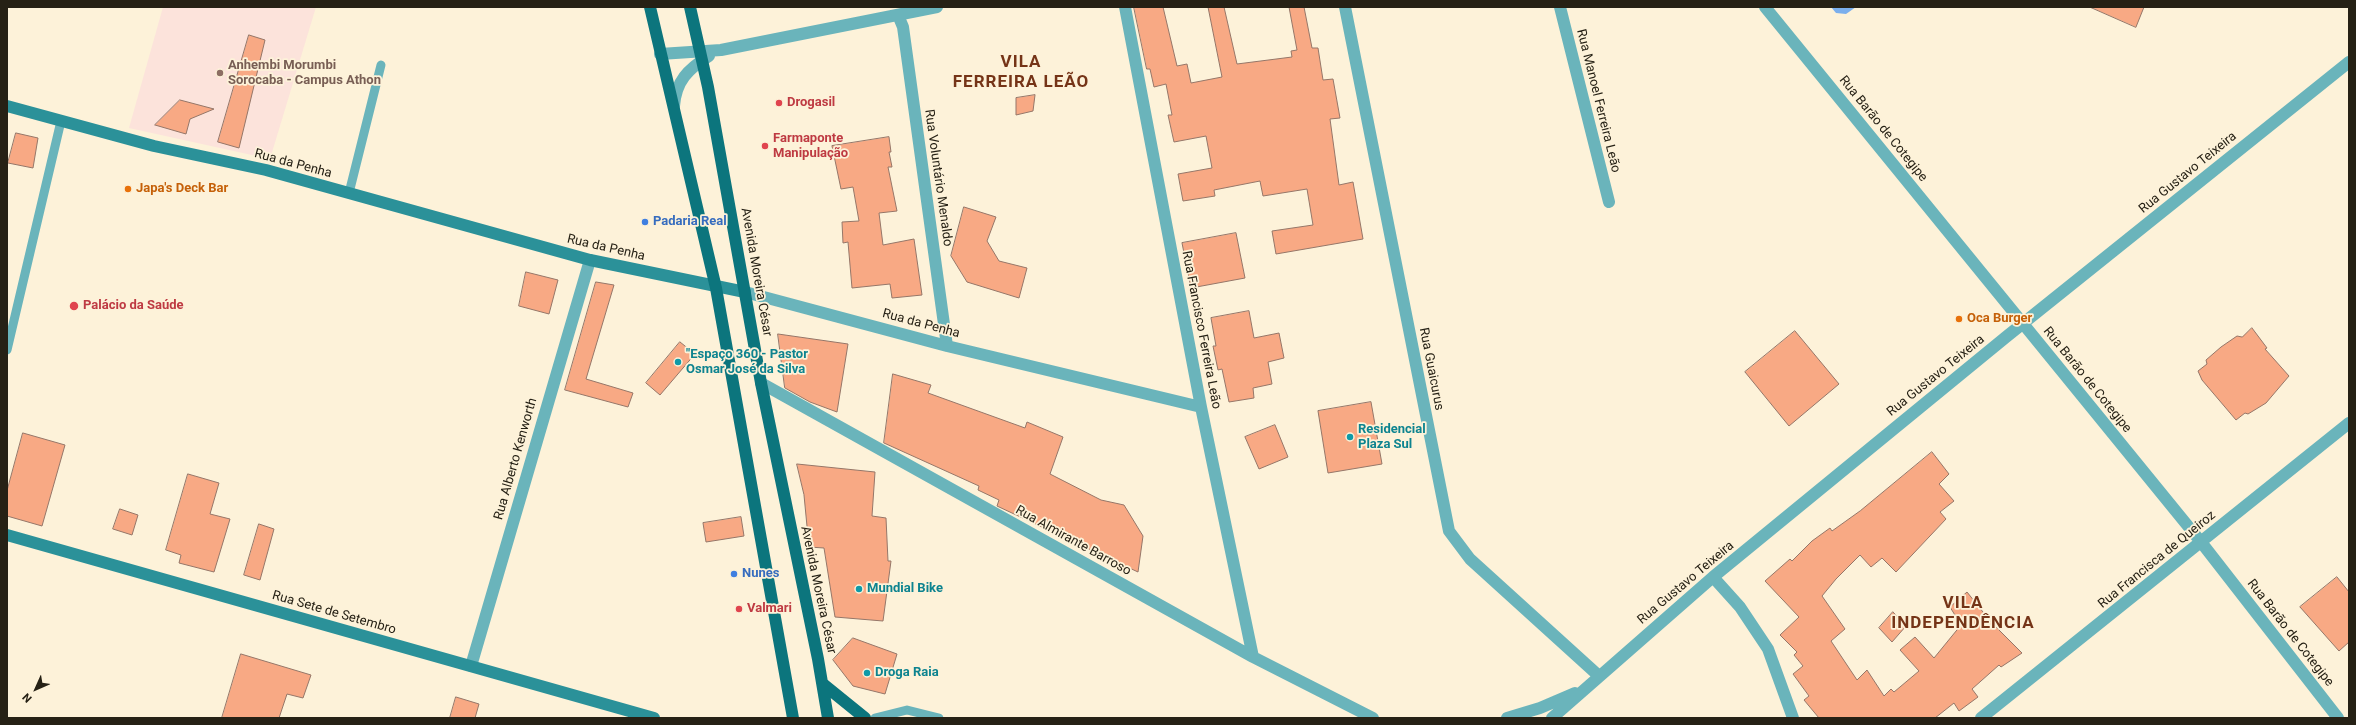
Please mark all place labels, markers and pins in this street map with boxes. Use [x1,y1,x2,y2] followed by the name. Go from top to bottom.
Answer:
[228,58,381,89] place label: Anhembi Morumbi Sorocaba - Campus Athon
[215,68,225,78] marker: Anhembi Morumbi Sorocaba - Campus Athon
[787,95,835,111] place label: Drogasil
[774,98,784,108] marker: Drogasil
[773,131,848,162] place label: Farmaponte Manipulação
[760,141,770,151] marker: Farmaponte Manipulação
[136,181,228,197] place label: Japa's Deck Bar
[123,184,133,194] marker: Japa's Deck Bar
[653,214,727,230] place label: Padaria Real
[640,217,650,227] marker: Padaria Real
[83,298,184,314] place label: Palácio da Saúde
[68,300,80,312] marker: Palácio da Saúde
[1967,311,2032,327] place label: Oca Burger
[1954,314,1964,324] marker: Oca Burger
[686,347,808,378] place label: "Espaço 360 - Pastor Osmar José da Silva
[673,357,683,367] marker: "Espaço 360 - Pastor Osmar José da Silva
[1358,422,1426,453] place label: Residencial Plaza Sul
[1345,432,1355,442] marker: Residencial Plaza Sul
[742,566,779,582] place label: Nunes
[729,569,739,579] marker: Nunes
[867,581,943,597] place label: Mundial Bike
[854,584,864,594] marker: Mundial Bike
[747,601,792,617] place label: Valmari
[734,604,744,614] marker: Valmari
[875,665,939,681] place label: Droga Raia
[862,668,872,678] marker: Droga Raia

